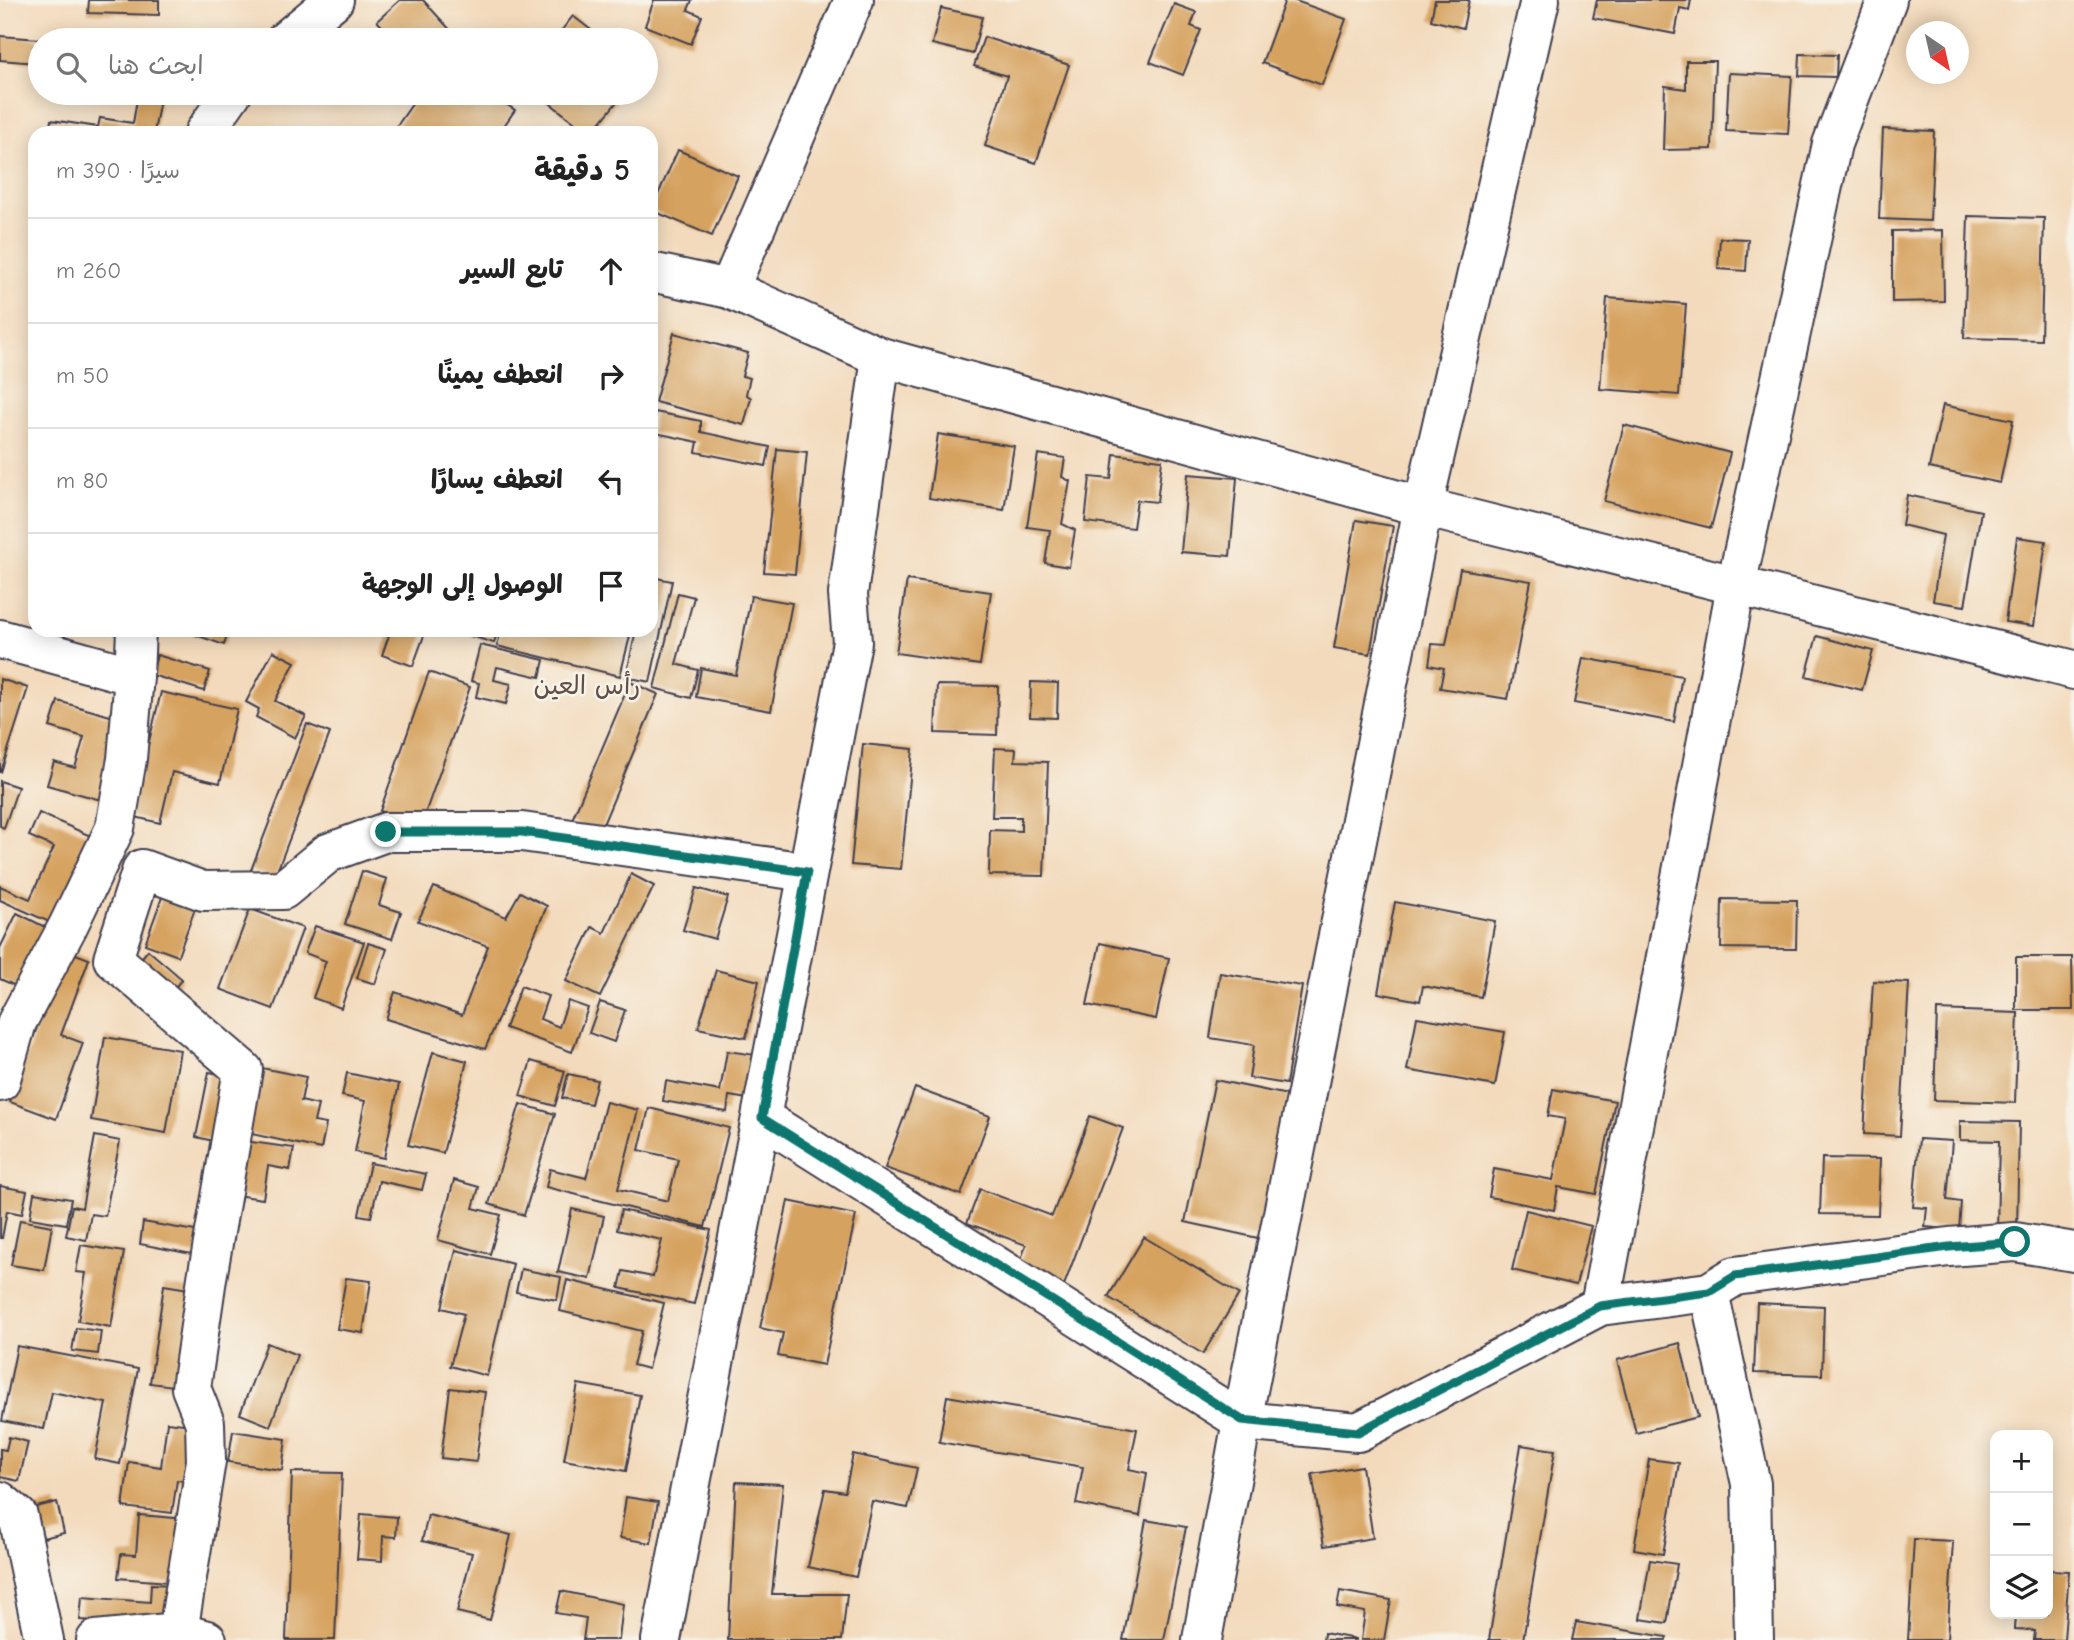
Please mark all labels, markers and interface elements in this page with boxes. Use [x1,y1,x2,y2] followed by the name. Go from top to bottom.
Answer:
[1906,21,1969,84] north arrow
[28,28,658,105] search box
[52,48,90,86] icon: search
[108,51,204,81] text: ابحث هنا
[534,153,630,188] text: 5 دقيقة
[56,157,180,184] text: سيرًا · 390 m
[592,252,630,290] icon: ahead
[461,255,563,285] text: تابع السير
[56,257,121,284] text: 260 m
[592,357,630,395] icon: right
[438,360,563,390] text: انعطف يمينًا
[56,362,109,389] text: 50 m
[592,462,630,500] icon: left
[431,465,563,495] text: انعطف يسارًا
[56,467,109,494] text: 80 m
[592,567,630,605] icon: arrive
[362,570,563,600] text: الوصول إلى الوجهة
[534,670,640,701] district label: رأس العين
[370,816,401,847] route end
[1999,1226,2030,1257] route start
[1990,1430,2053,1619] map controls
[1990,1430,2053,1493] button: +
[1990,1493,2053,1556] button: −
[1990,1556,2053,1619] button: layers

